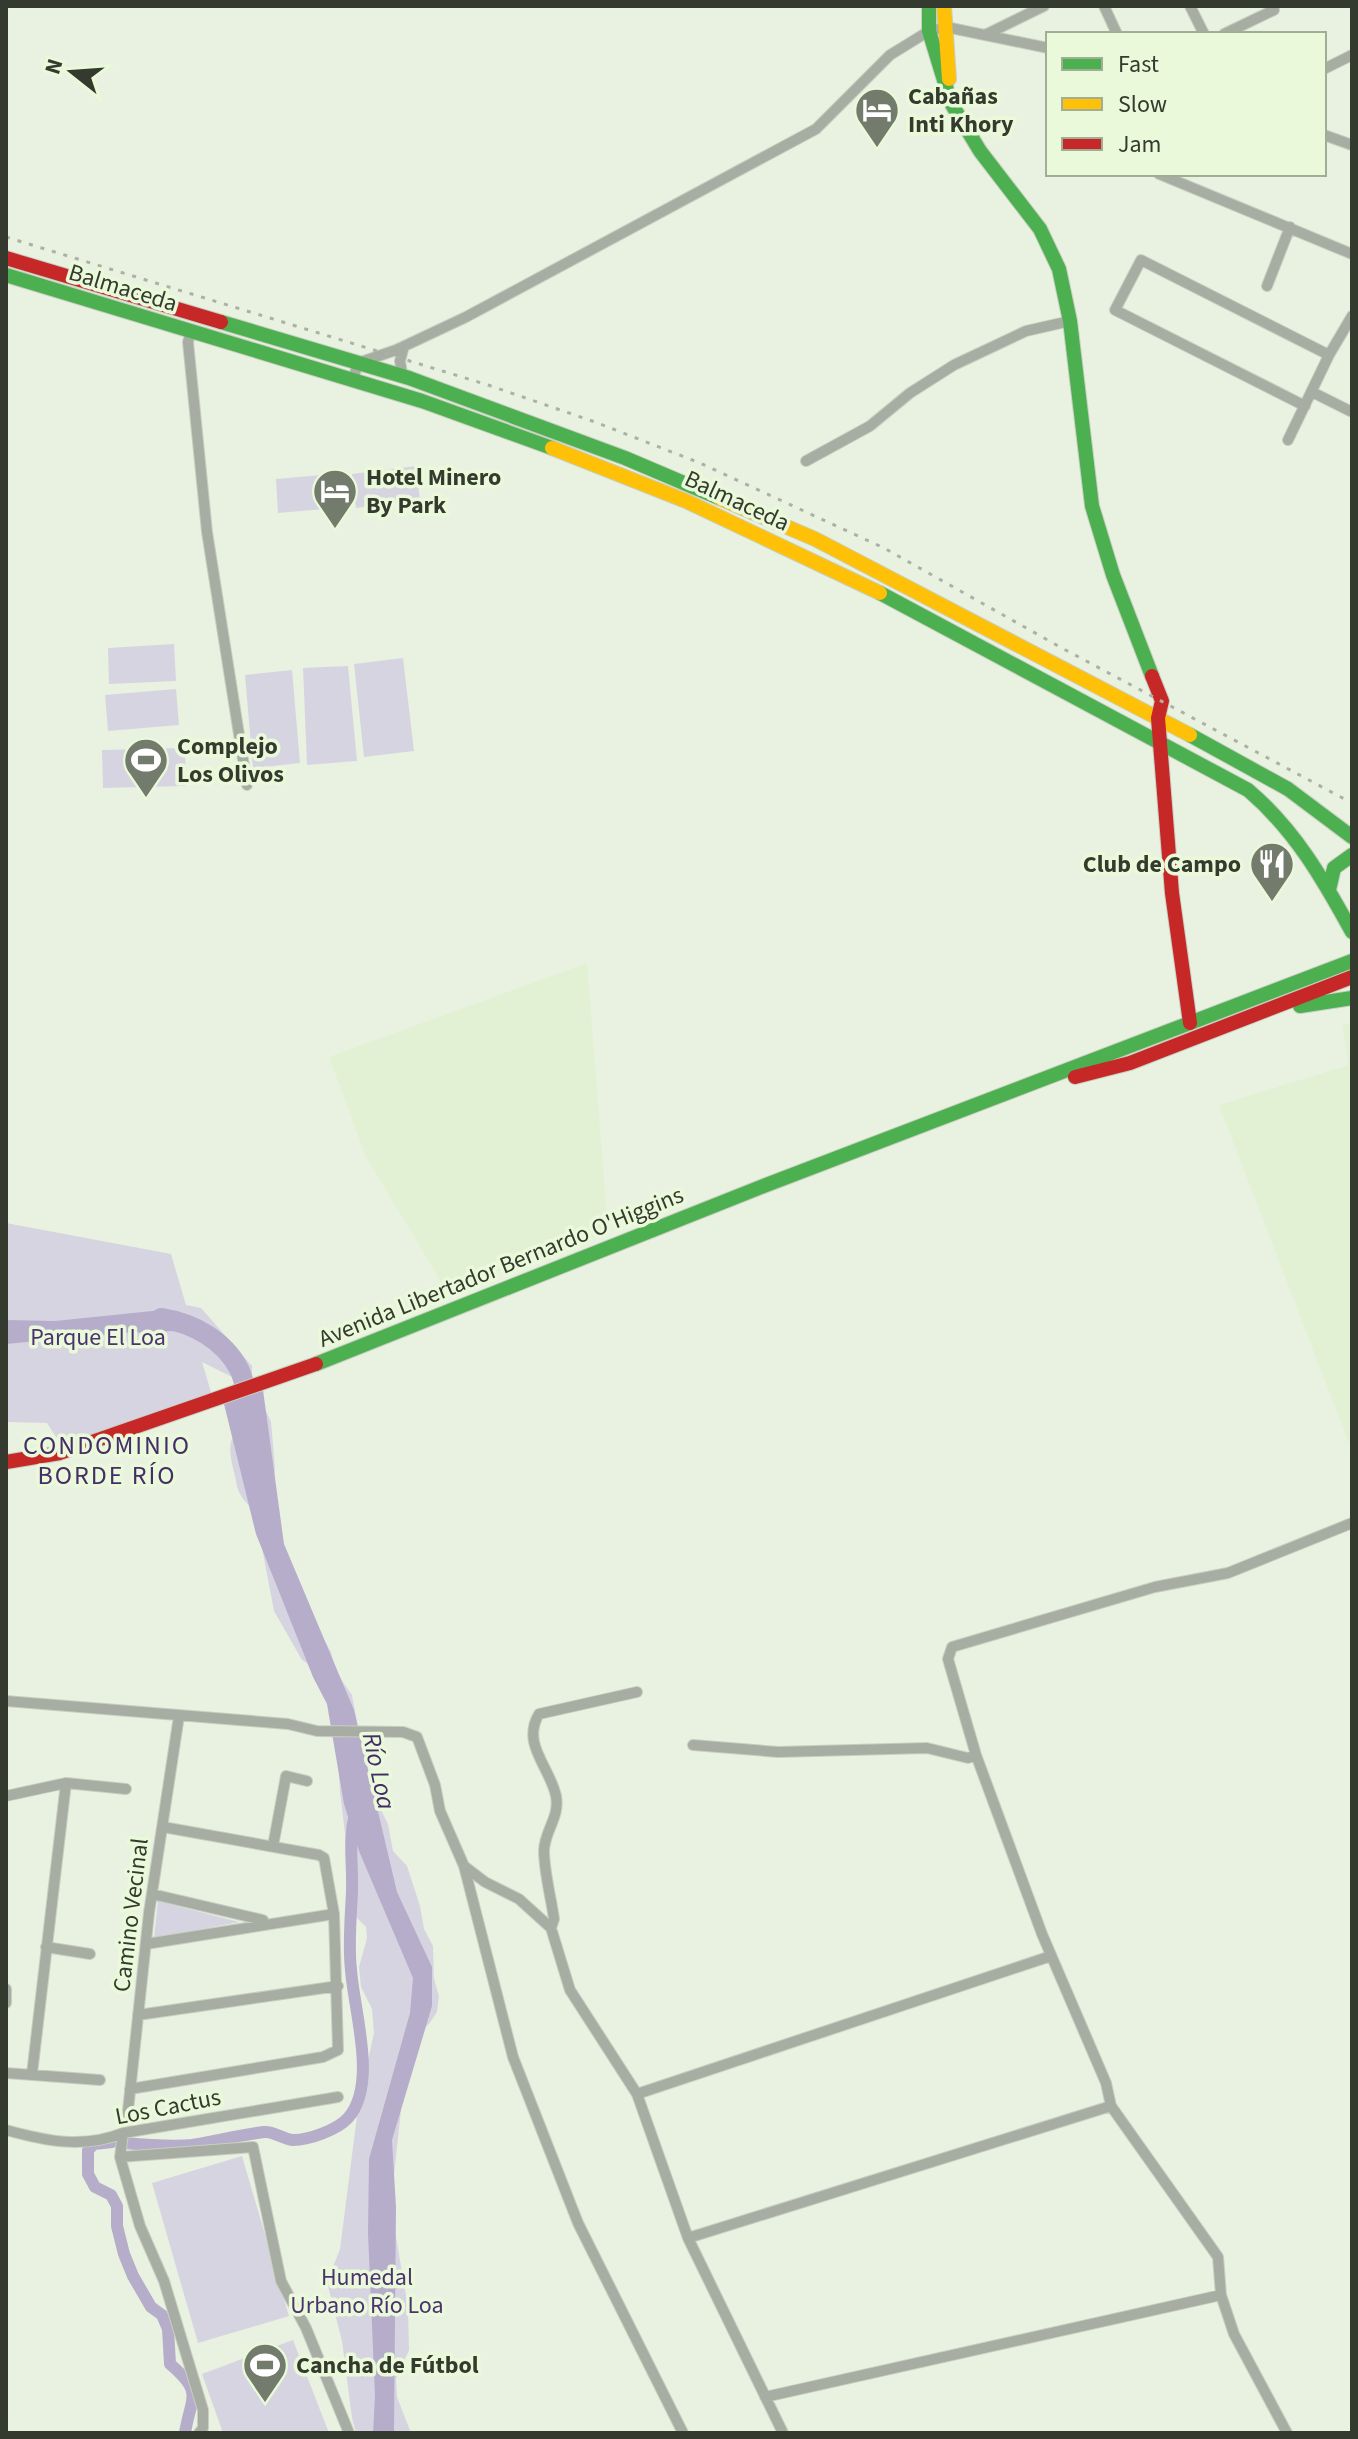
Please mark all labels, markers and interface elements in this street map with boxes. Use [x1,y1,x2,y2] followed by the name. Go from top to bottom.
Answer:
[32,32,112,112] north arrow
[1046,32,1326,176] legend
[1118,47,1159,82] text: Fast
[36,55,71,78] text: N
[908,79,1014,142] place label: Cabañas Inti Khory
[853,86,901,149] hotel icon: Cabañas Inti Khory
[1118,87,1167,122] text: Slow
[1118,127,1162,162] text: Jam
[64,255,182,321] street label: Balmaceda
[366,460,501,523] place label: Hotel Minero By Park
[679,461,795,541] street label: Balmaceda
[311,467,359,530] hotel icon: Hotel Minero By Park
[177,729,284,792] place label: Complejo Los Olivos
[122,736,170,799] sports icon: Complejo Los Olivos
[1248,840,1296,903] restaurant icon: Club de Campo
[1083,847,1241,882] place label: Club de Campo
[313,1178,689,1356] street label: Avenida Libertador Bernardo O'Higgins
[30,1320,166,1355] park label: Parque El Loa
[23,1427,191,1494] district label: CONDOMINIO BORDE RÍO
[353,1729,405,1813] water label: Río Loa
[104,1836,158,1994] street label: Camino Vecinal
[112,2080,224,2134] street label: Los Cactus
[290,2260,444,2323] park label: Humedal Urbano Río Loa
[241,2341,289,2404] sports icon: Cancha de Fútbol
[296,2348,479,2383] place label: Cancha de Fútbol

